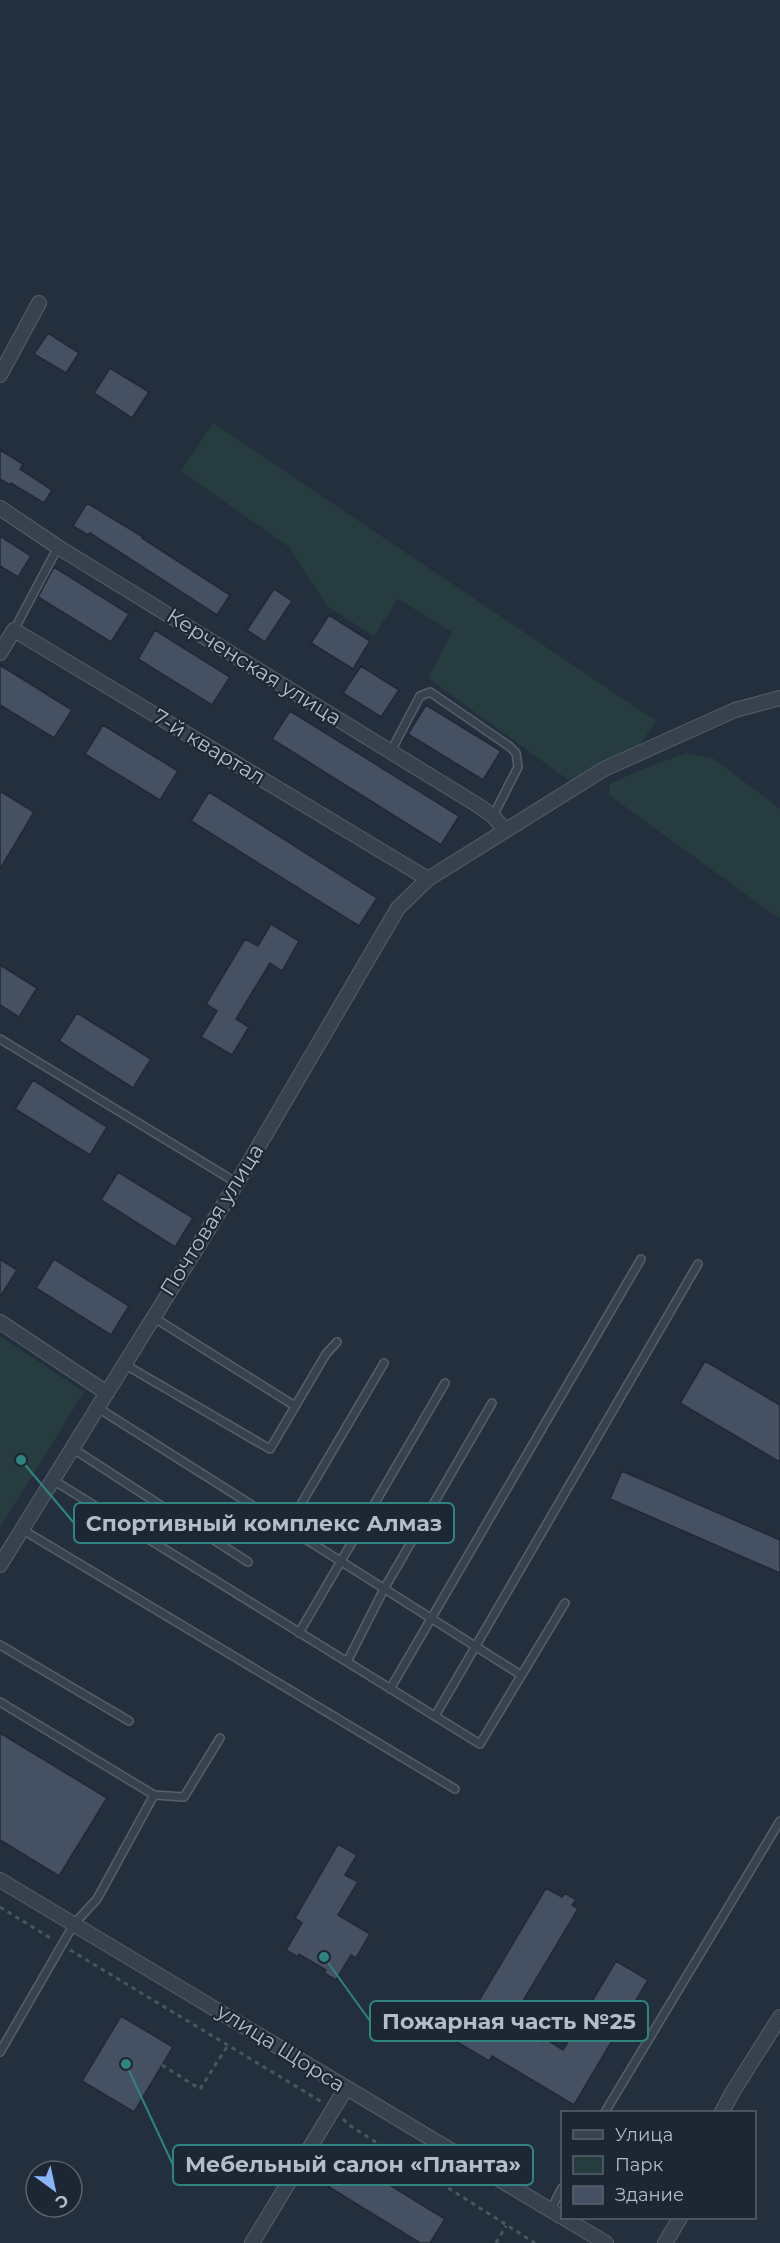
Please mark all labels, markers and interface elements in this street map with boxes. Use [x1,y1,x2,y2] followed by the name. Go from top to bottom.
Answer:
[162,603,346,730] street label: Керченская улица
[149,703,270,790] street label: 7-й квартал
[155,1139,269,1301] street label: Почтовая улица
[74,1503,454,1543] callout: Спортивный комплекс Алмаз
[86,1510,442,1537] text: Спортивный комплекс Алмаз
[212,1998,350,2097] street label: улица Щорса
[370,2001,648,2041] callout: Пожарная часть №25
[382,2008,636,2035] text: Пожарная часть №25
[561,2111,756,2219] legend
[615,2124,673,2146] text: Улица
[173,2145,533,2185] callout: Мебельный салон «Планта»
[185,2151,521,2178] text: Мебельный салон «Планта»
[615,2154,664,2176] text: Парк
[24,2159,84,2219] north arrow
[615,2184,684,2206] text: Здание
[52,2190,72,2212] text: С

